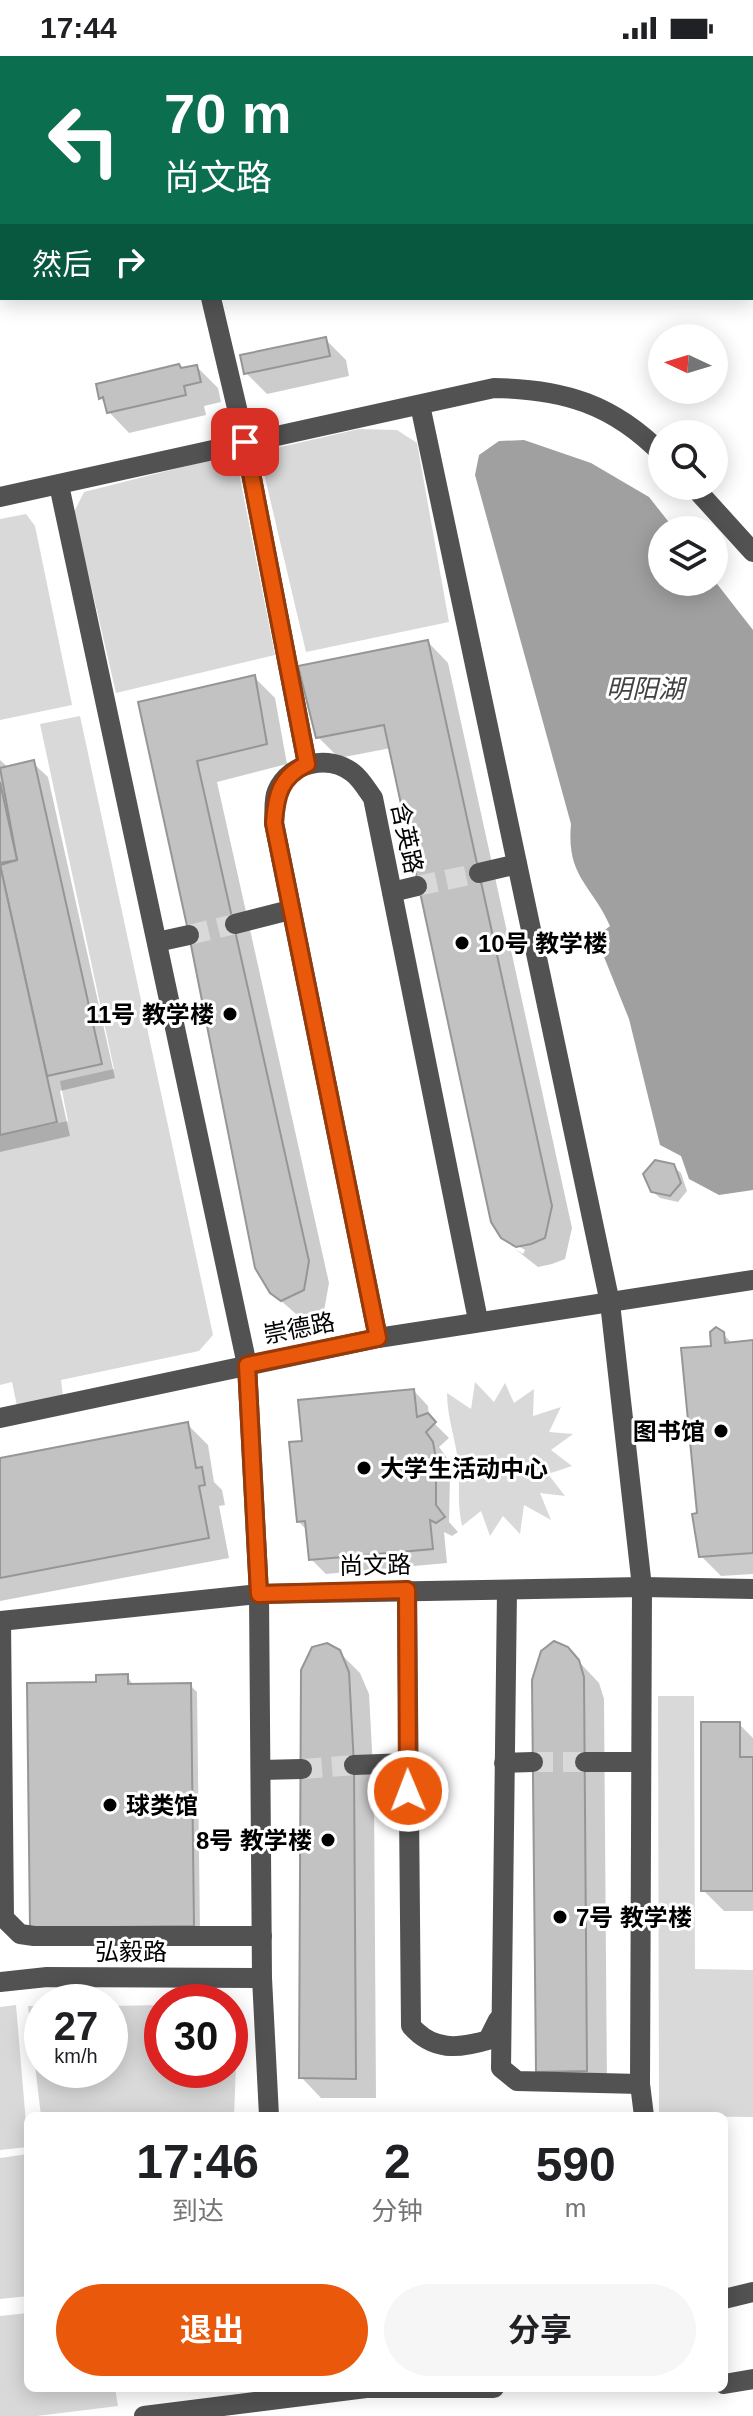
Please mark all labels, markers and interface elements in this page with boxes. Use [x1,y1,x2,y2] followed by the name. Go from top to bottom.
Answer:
[40,11,117,44] text: 17:44
[164,82,292,145] text: 70 m
[32,88,136,192] icon: left
[164,157,272,198] text: 尚文路
[108,240,152,284] icon: right
[32,248,92,281] text: 然后
[648,324,728,404] north arrow
[648,324,728,596] map controls
[211,408,279,476] pin
[223,420,267,464] icon: arrive
[648,420,728,500] button: search
[648,516,728,596] button: layers
[606,674,688,704] water label: 明阳湖
[386,800,428,876] street label: 含英路
[478,930,607,957] place label: 10号 教学楼
[453,934,471,952] marker: 10号 教学楼
[86,1001,214,1028] place label: 11号 教学楼
[221,1005,239,1023] marker: 11号 教学楼
[261,1308,337,1348] street label: 崇德路
[633,1418,705,1445] place label: 图书馆
[712,1422,730,1440] marker: 图书馆
[380,1455,548,1482] place label: 大学生活动中心
[355,1459,373,1477] marker: 大学生活动中心
[339,1551,411,1579] street label: 尚文路
[366,1749,450,1833] position arrow
[126,1792,198,1819] place label: 球类馆
[101,1796,119,1814] marker: 球类馆
[196,1827,312,1854] place label: 8号 教学楼
[319,1831,337,1849] marker: 8号 教学楼
[576,1904,692,1931] place label: 7号 教学楼
[551,1908,569,1926] marker: 7号 教学楼
[95,1938,167,1965] street label: 弘毅路
[144,1984,248,2088] speed limit sign: 30
[54,2004,98,2048] text: 27
[54,2045,98,2067] text: km/h
[136,2135,259,2188] text: 17:46
[384,2135,411,2188] text: 2
[536,2138,616,2191] text: 590
[565,2193,587,2223] text: m
[172,2196,224,2226] text: 到达
[371,2196,423,2226] text: 分钟
[56,2284,368,2376] button: 退出
[384,2284,696,2376] button: 分享

